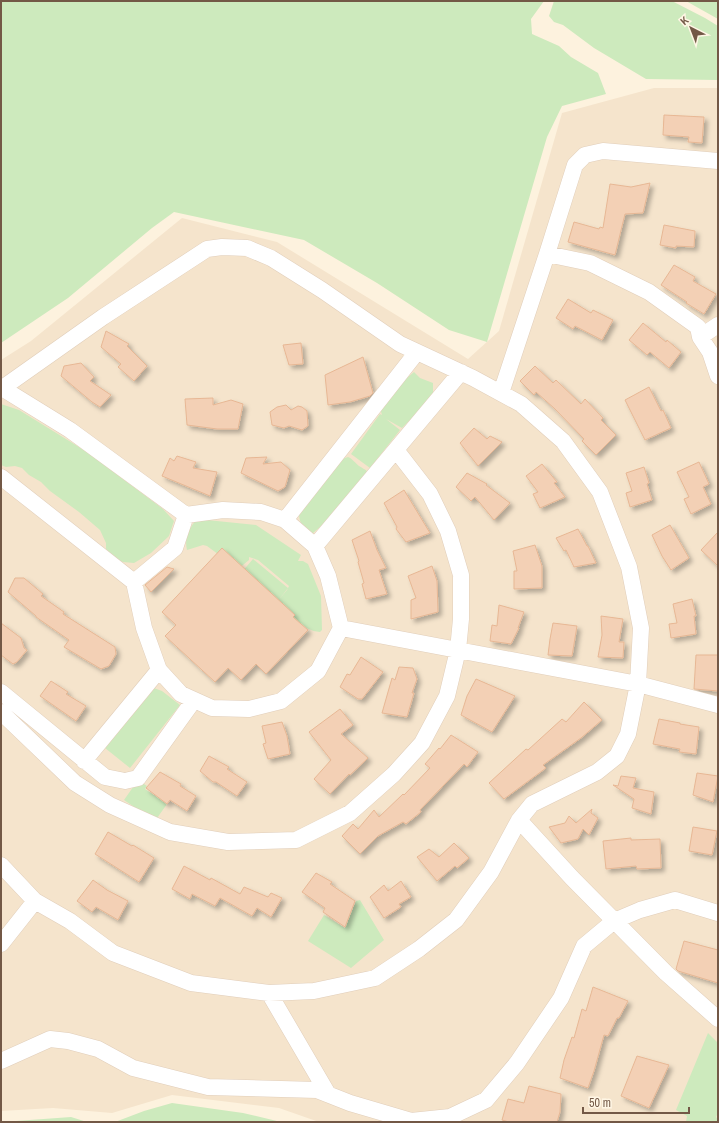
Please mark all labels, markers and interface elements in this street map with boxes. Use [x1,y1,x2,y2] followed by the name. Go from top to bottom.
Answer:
[671,8,711,48] north arrow
[677,13,692,28] text: K
[583,1089,689,1115] scale bar
[589,1095,611,1111] text: 50 m

